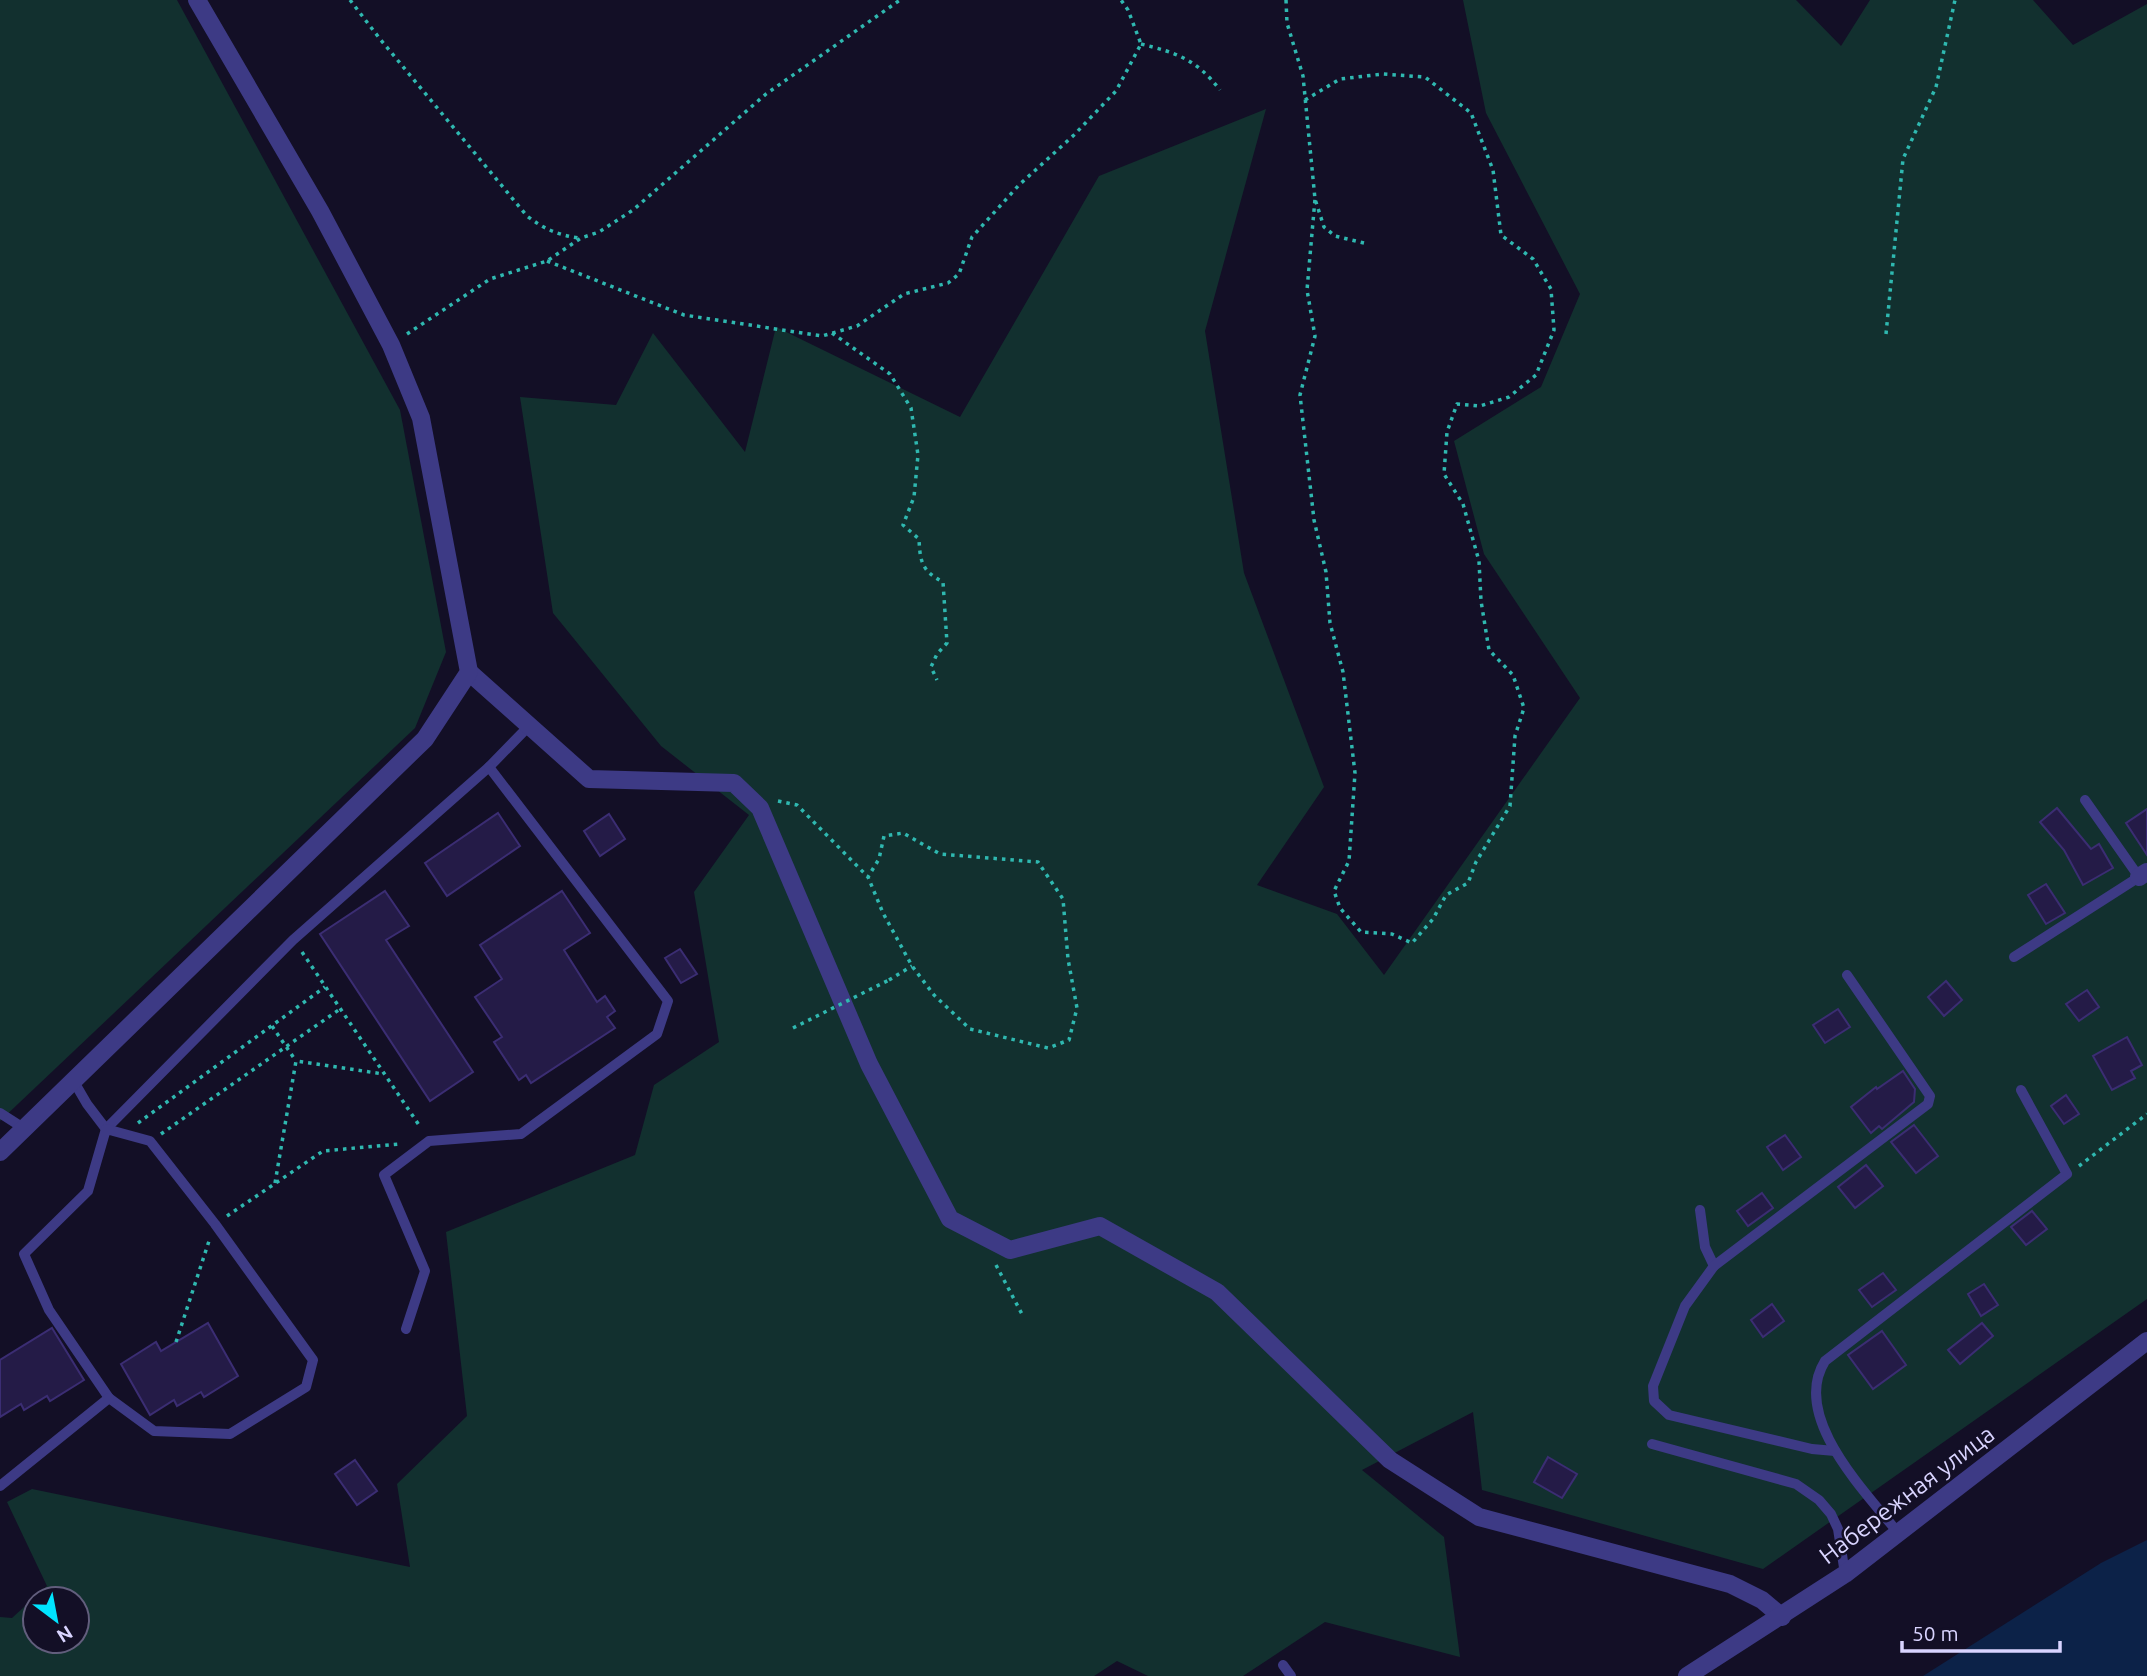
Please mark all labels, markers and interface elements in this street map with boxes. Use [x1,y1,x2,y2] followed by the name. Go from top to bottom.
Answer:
[1814,1420,1999,1569] street label: Набережная улица
[21,1585,91,1655] north arrow
[1902,1610,2060,1654] scale bar
[53,1621,77,1648] text: N
[1912,1621,1959,1645] text: 50 m

